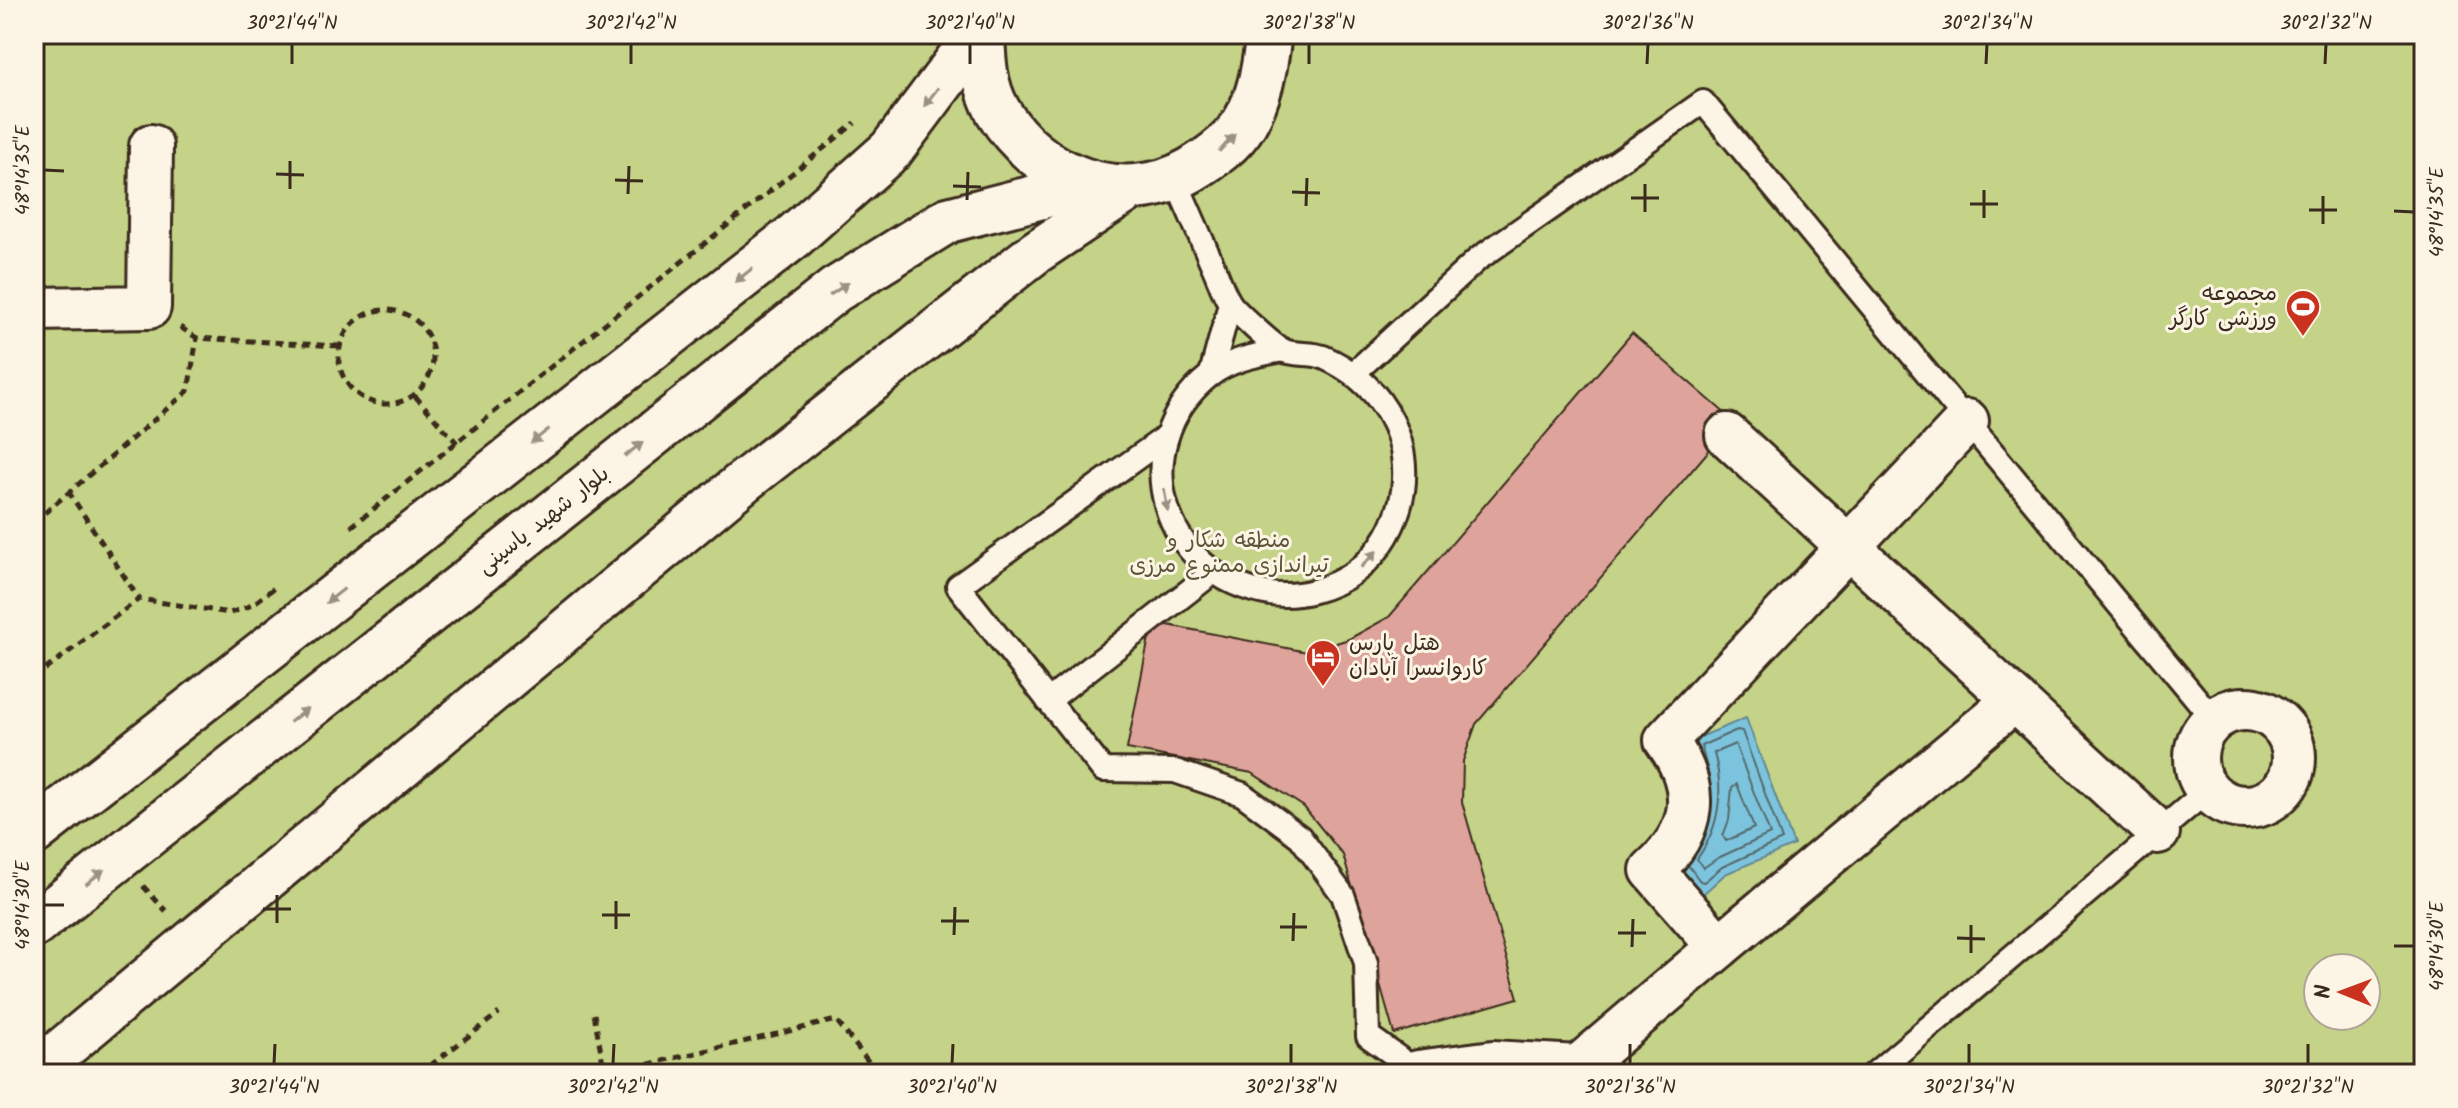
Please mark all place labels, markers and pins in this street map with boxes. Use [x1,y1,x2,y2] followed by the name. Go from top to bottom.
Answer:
[2168,277,2277,337] place label: مجموعه ورزشی کارگر
[2284,288,2322,338] sports icon: مجموعه ورزشی کارگر
[1349,627,1487,687] place label: هتل پارس کاروانسرا آبادان
[1304,638,1342,688] hotel icon: هتل پارس کاروانسرا آبادان

